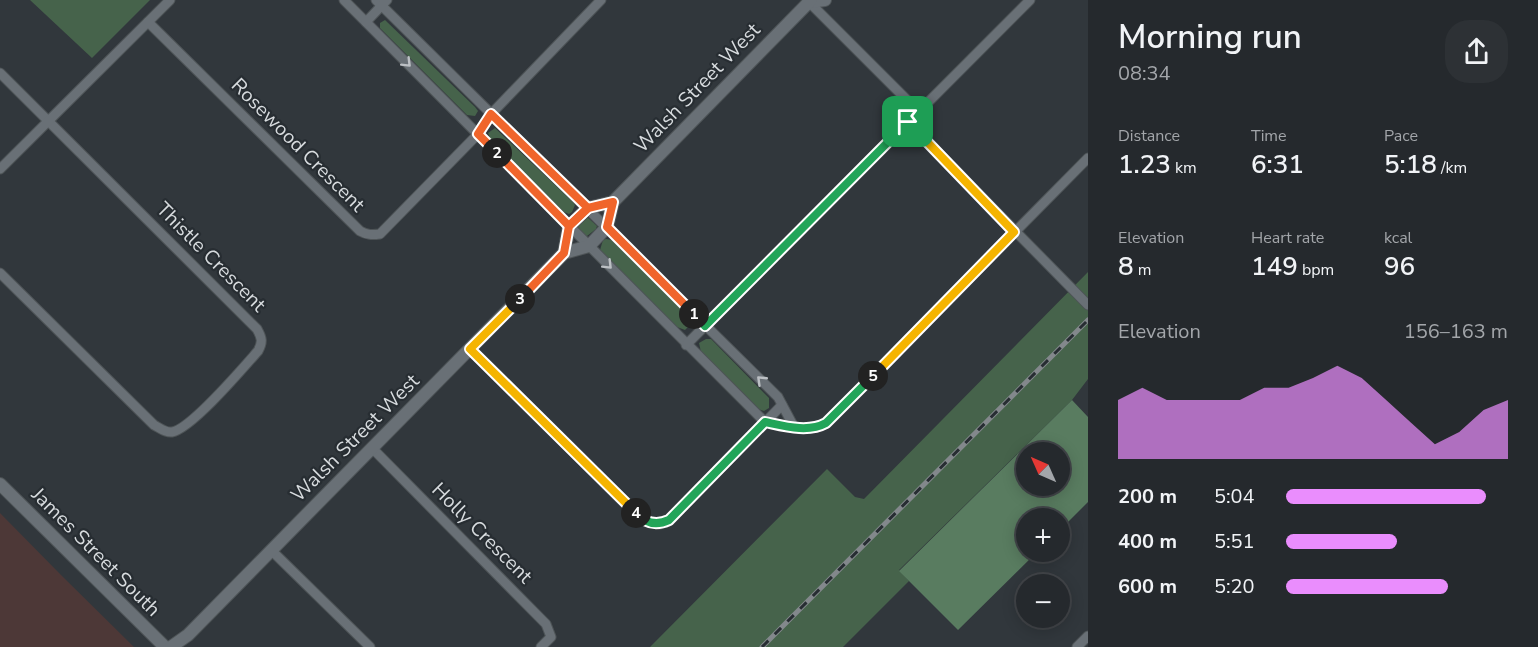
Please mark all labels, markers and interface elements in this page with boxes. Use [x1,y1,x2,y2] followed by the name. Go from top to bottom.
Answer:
[1118,15,1302,60] text: Morning run
[628,16,767,159] street label: Walsh Street West
[1445,20,1508,83] button: share
[400,55,411,66] one-way arrow
[1118,60,1171,87] text: 08:34
[225,72,372,219] street label: Rosewood Crescent
[882,96,933,147] pin
[891,105,924,138] icon: arrive
[1118,125,1180,147] text: Distance
[1251,125,1287,147] text: Time
[1384,125,1418,147] text: Pace
[482,138,512,168] pin: 2
[492,142,502,164] text: 2
[1118,147,1171,182] text: 1.23
[1251,147,1304,182] text: 6:31
[1384,147,1437,182] text: 5:18
[1171,157,1197,179] text: km
[1437,157,1467,179] text: /km
[150,196,273,319] street label: Thistle Crescent
[1118,227,1184,249] text: Elevation
[1251,227,1324,249] text: Heart rate
[1384,227,1412,249] text: kcal
[1118,249,1134,284] text: 8
[1251,249,1298,284] text: 149
[1384,249,1415,284] text: 96
[600,258,611,269] one-way arrow
[1134,259,1151,281] text: m
[1298,259,1334,281] text: bpm
[505,284,535,314] pin: 3
[515,288,525,310] text: 3
[679,299,709,329] pin: 1
[689,303,699,325] text: 1
[1118,318,1201,345] text: Elevation
[1404,318,1508,345] text: 156–163 m
[858,361,888,391] pin: 5
[868,365,878,387] text: 5
[285,367,426,508] street label: Walsh Street West
[757,376,767,387] one-way arrow
[1016,442,1070,496] north arrow
[1016,442,1070,628] map controls
[426,477,539,590] street label: Holly Crescent
[25,481,166,622] street label: James Street South
[1118,483,1177,510] text: 200 m
[1214,483,1255,510] text: 5:04
[621,498,651,528] pin: 4
[631,502,641,524] text: 4
[1016,508,1070,562] button: +
[1118,528,1177,555] text: 400 m
[1214,528,1255,555] text: 5:51
[1118,573,1177,600] text: 600 m
[1214,573,1255,600] text: 5:20
[1016,574,1070,628] button: −

